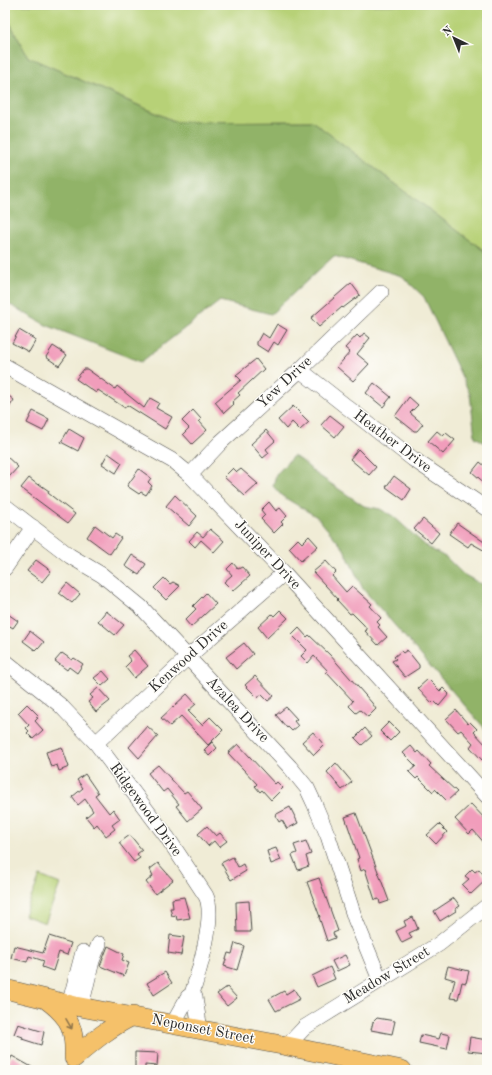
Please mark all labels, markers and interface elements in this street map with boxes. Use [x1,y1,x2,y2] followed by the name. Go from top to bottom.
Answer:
[434,18,474,58] north arrow
[441,24,455,39] text: N
[255,354,315,412] street label: Yew Drive
[350,408,434,476] street label: Heather Drive
[231,517,303,593] street label: Juniper Drive
[147,618,231,696] street label: Kenwood Drive
[203,674,271,746] street label: Azalea Drive
[106,760,184,860] street label: Ridgewood Drive
[341,944,433,1008] street label: Meadow Street
[150,1013,256,1047] street label: Neponset Street
[65,1018,73,1030] one-way arrow

